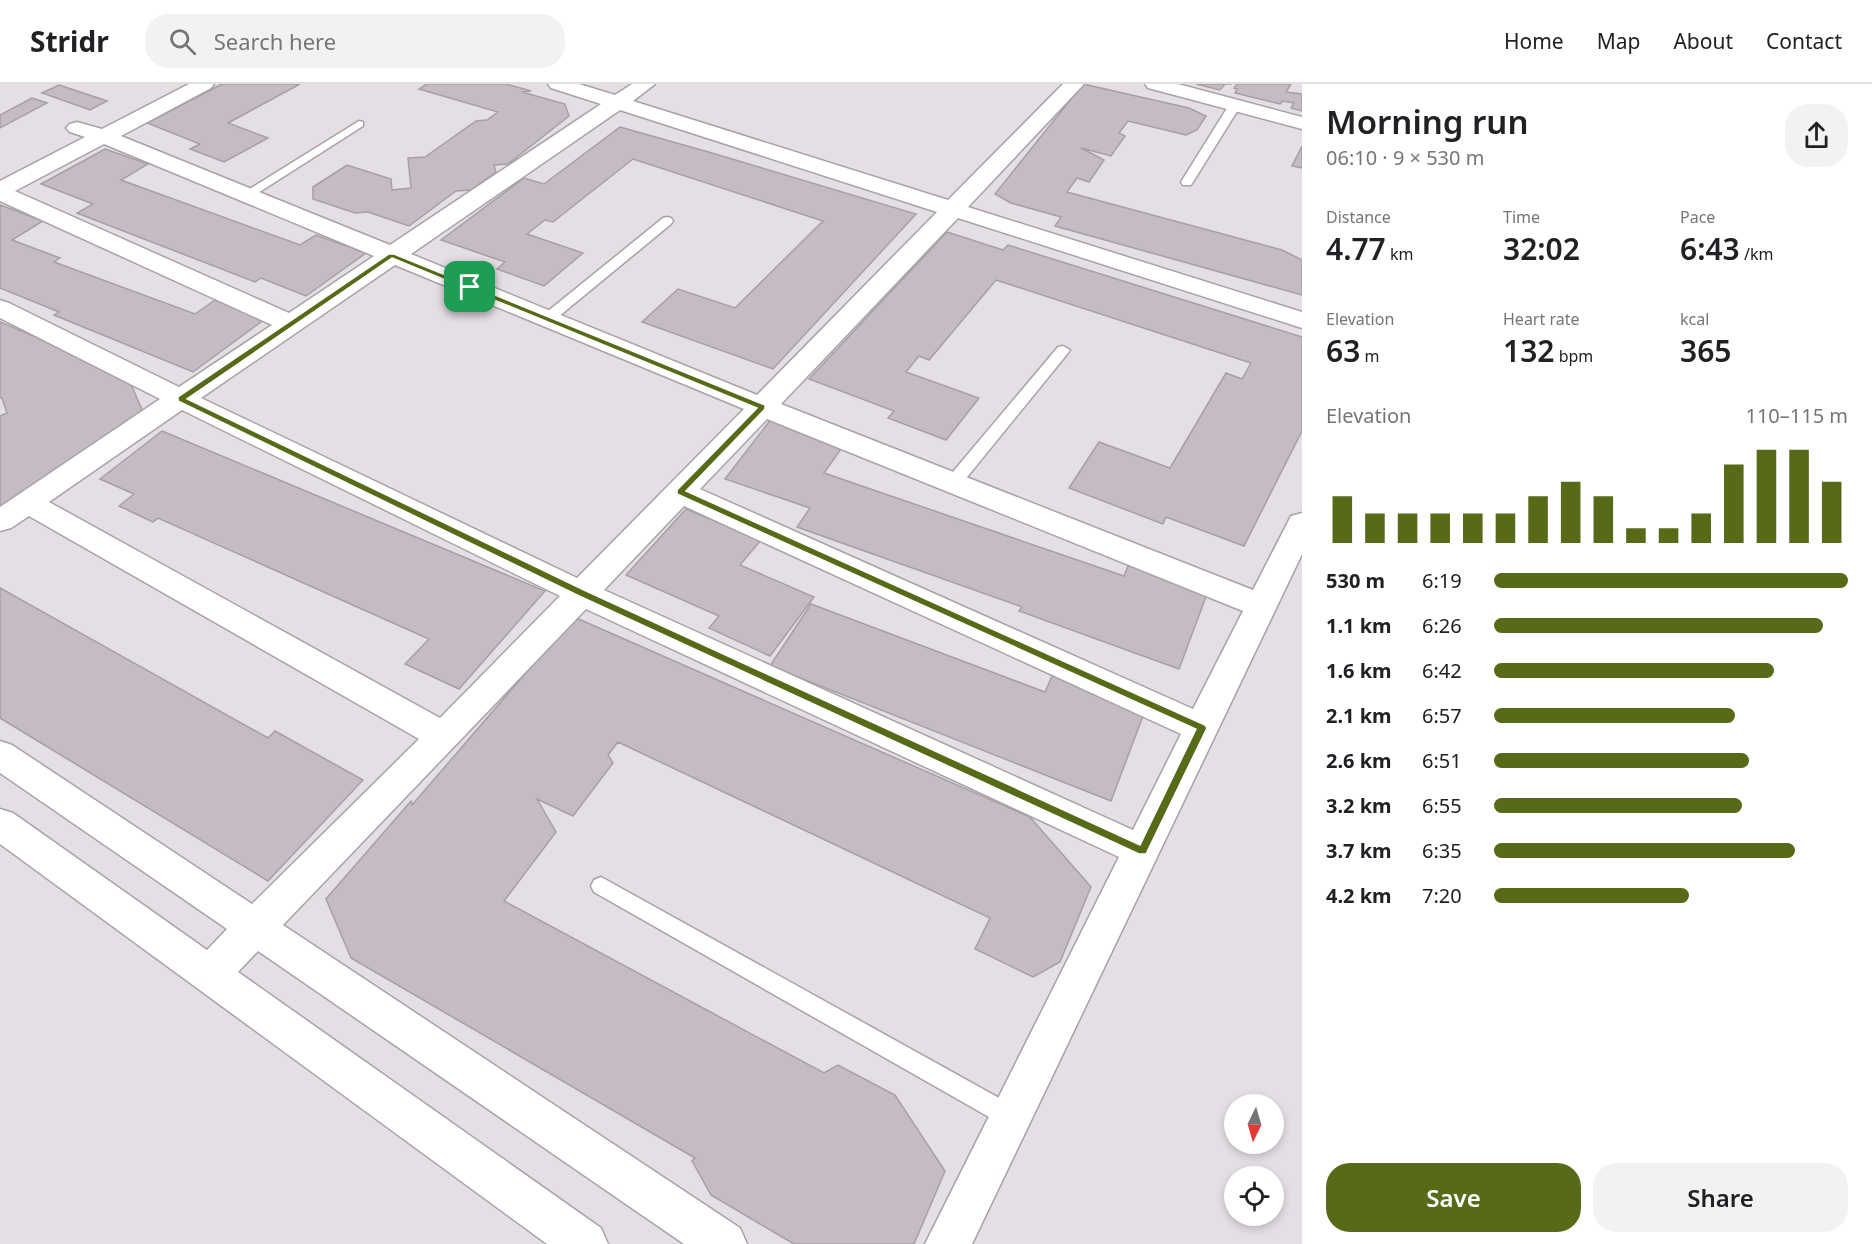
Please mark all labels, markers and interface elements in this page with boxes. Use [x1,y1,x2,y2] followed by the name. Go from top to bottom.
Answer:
[145,14,565,68] search box
[30,22,109,60] text: Stridr
[166,25,199,58] icon: search
[214,26,336,56] text: Search here
[1504,27,1564,55] text: Home
[1597,27,1640,55] text: Map
[1673,27,1733,55] text: About
[1766,27,1842,55] text: Contact
[1326,99,1528,144] text: Morning run
[1785,104,1848,167] button: share
[1326,144,1484,171] text: 06:10 · 9 × 530 m
[1326,206,1391,228] text: Distance
[1503,206,1540,228] text: Time
[1680,206,1715,228] text: Pace
[1326,228,1386,269] text: 4.77
[1503,228,1580,269] text: 32:02
[1680,228,1740,269] text: 6:43
[1386,243,1413,265] text: km
[1740,243,1773,265] text: /km
[444,261,495,312] pin
[453,270,486,303] icon: arrive
[1326,308,1394,330] text: Elevation
[1503,308,1579,330] text: Heart rate
[1680,308,1709,330] text: kcal
[1326,330,1360,371] text: 63
[1503,330,1554,371] text: 132
[1680,330,1731,371] text: 365
[1360,345,1379,367] text: m
[1554,345,1593,367] text: bpm
[1326,402,1411,429] text: Elevation
[1745,402,1848,429] text: 110–115 m
[1326,567,1385,594] text: 530 m
[1422,567,1462,594] text: 6:19
[1326,612,1392,639] text: 1.1 km
[1422,612,1462,639] text: 6:26
[1326,657,1392,684] text: 1.6 km
[1422,657,1462,684] text: 6:42
[1326,702,1392,729] text: 2.1 km
[1422,702,1462,729] text: 6:57
[1326,747,1392,774] text: 2.6 km
[1422,747,1462,774] text: 6:51
[1326,792,1392,819] text: 3.2 km
[1422,792,1462,819] text: 6:55
[1326,837,1392,864] text: 3.7 km
[1422,837,1462,864] text: 6:35
[1326,882,1392,909] text: 4.2 km
[1422,882,1462,909] text: 7:20
[1224,1094,1284,1154] north arrow
[1224,1094,1284,1226] map controls
[1326,1163,1581,1232] button: Save
[1593,1163,1848,1232] button: Share
[1224,1166,1284,1226] button: locate

